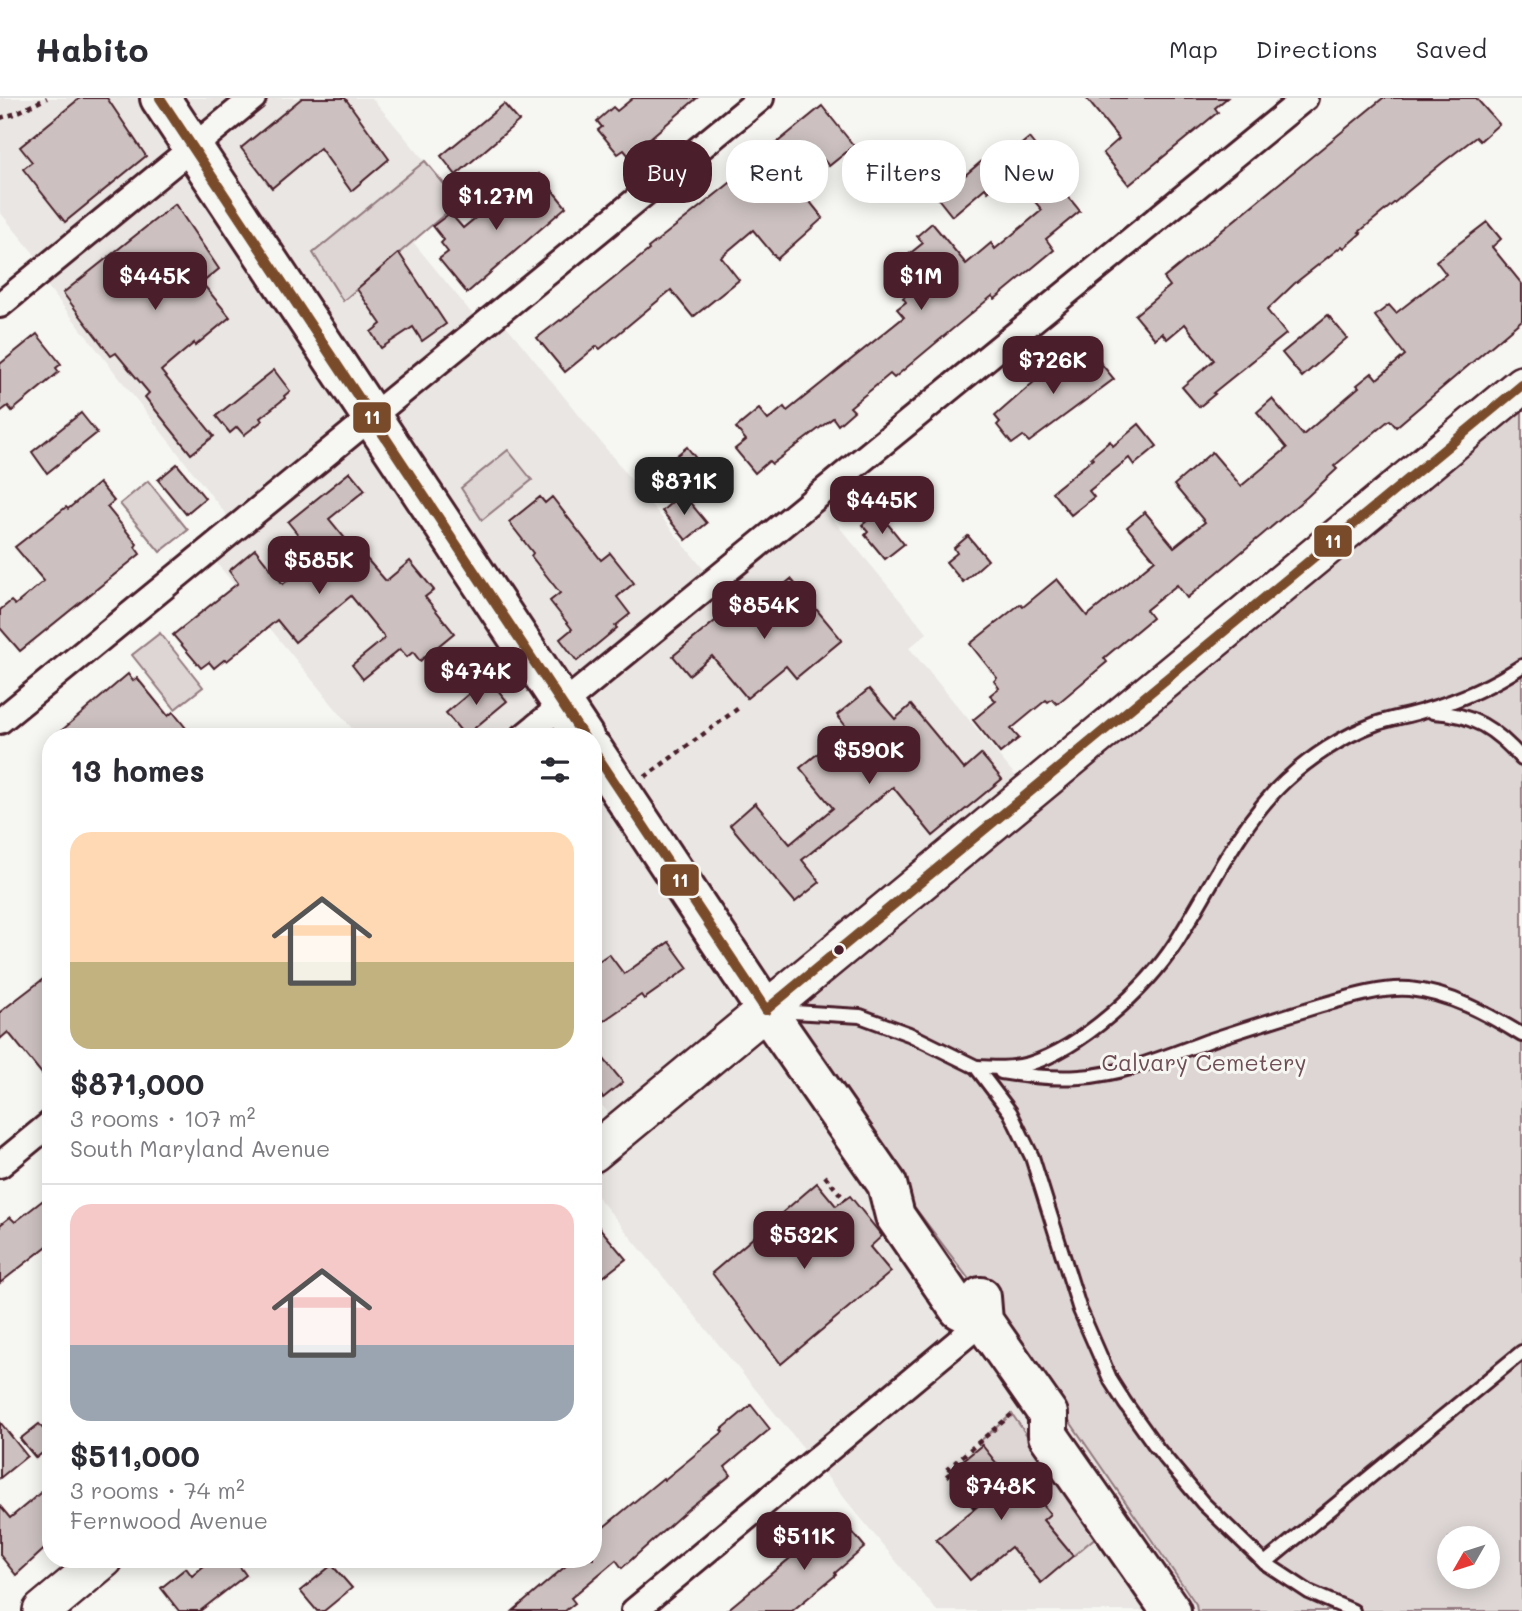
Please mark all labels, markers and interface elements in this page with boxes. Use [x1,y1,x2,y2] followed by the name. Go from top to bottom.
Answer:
[35,27,149,70] text: Habito
[1169,33,1218,64] text: Map
[1256,33,1378,64] text: Directions
[1416,33,1487,64] text: Saved
[623,140,712,203] chip: Buy
[726,140,828,203] chip: Rent
[842,140,966,203] chip: Filters
[980,140,1079,203] chip: New
[439,172,553,232] pin: $1.27M
[458,180,534,210] text: $1.27M
[106,252,204,312] pin: $445K
[887,252,955,312] pin: $1M
[119,260,191,290] text: $445K
[899,260,943,290] text: $1M
[1004,336,1102,396] pin: $726K
[1019,344,1087,374] text: $726K
[352,401,392,434] line badge: 11
[364,404,380,429] text: 11
[635,458,733,517] pin: $871K
[651,465,717,495] text: $871K
[833,476,931,536] pin: $445K
[846,484,918,514] text: $445K
[1313,524,1353,558] line badge: 11
[1325,528,1341,553] text: 11
[270,536,368,596] pin: $585K
[284,544,354,574] text: $585K
[715,582,813,641] pin: $854K
[728,589,800,619] text: $854K
[427,648,525,707] pin: $474K
[440,655,512,685] text: $474K
[820,726,918,786] pin: $590K
[833,734,905,764] text: $590K
[70,750,205,790] text: 13 homes
[536,751,574,789] icon: filters
[659,863,700,897] line badge: 11
[672,867,688,892] text: 11
[259,878,385,1004] icon: home
[832,943,846,957] unlabelled marker
[1101,1047,1307,1077] park label: Calvary Cemetery
[70,1063,204,1103] text: $871,000
[70,1103,256,1133] text: 3 rooms · 107 m²
[70,1133,330,1163] text: South Maryland Avenue
[755,1212,853,1271] pin: $532K
[769,1219,839,1249] text: $532K
[259,1250,385,1376] icon: home
[70,1435,200,1475] text: $511,000
[952,1462,1050,1522] pin: $748K
[965,1470,1037,1500] text: $748K
[70,1475,245,1505] text: 3 rooms · 74 m²
[70,1505,268,1535] text: Fernwood Avenue
[755,1512,853,1572] pin: $511K
[772,1520,836,1550] text: $511K
[1437,1526,1500,1589] north arrow
[1437,1526,1500,1589] map controls

